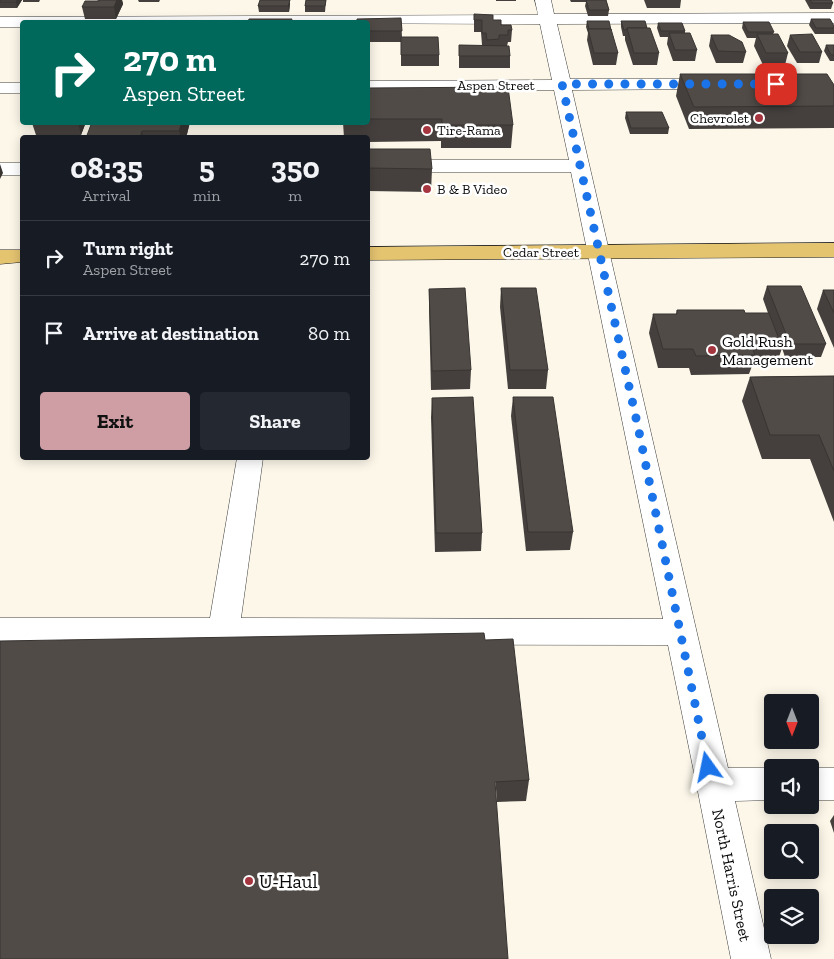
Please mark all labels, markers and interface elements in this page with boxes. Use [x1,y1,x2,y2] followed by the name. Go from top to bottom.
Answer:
[123,38,217,80] text: 270 m
[40,40,105,105] icon: right
[755,63,797,105] pin
[762,70,790,98] icon: arrive
[457,77,536,94] street label: Aspen Street
[123,80,245,107] text: Aspen Street
[690,110,750,127] place label: Chevrolet
[753,112,765,124] marker: Chevrolet
[437,122,501,139] place label: Tire-Rama
[421,124,433,136] marker: Tire-Rama
[70,150,143,186] text: 08:35
[199,150,215,186] text: 5
[271,150,320,186] text: 350
[437,181,507,198] place label: B & B Video
[421,183,433,195] marker: B & B Video
[82,186,131,205] text: Arrival
[193,186,221,205] text: min
[288,186,302,205] text: m
[83,237,173,260] text: Turn right
[40,244,68,272] icon: right
[503,244,580,261] street label: Cedar Street
[300,247,350,270] text: 270 m
[83,260,172,279] text: Aspen Street
[40,319,68,347] icon: arrive
[83,322,259,345] text: Arrive at destination
[308,322,350,345] text: 80 m
[722,332,813,369] place label: Gold Rush Management
[706,344,718,356] marker: Gold Rush Management
[40,392,190,450] button: Exit
[200,392,350,450] button: Share
[764,694,819,749] north arrow
[764,694,819,944] map controls
[681,740,733,792] position arrow
[764,759,819,814] button: sound
[708,807,755,943] street label: North Harris Street
[764,824,819,879] button: search
[259,870,317,893] place label: U-Haul
[243,875,255,887] marker: U-Haul
[764,889,819,944] button: layers

